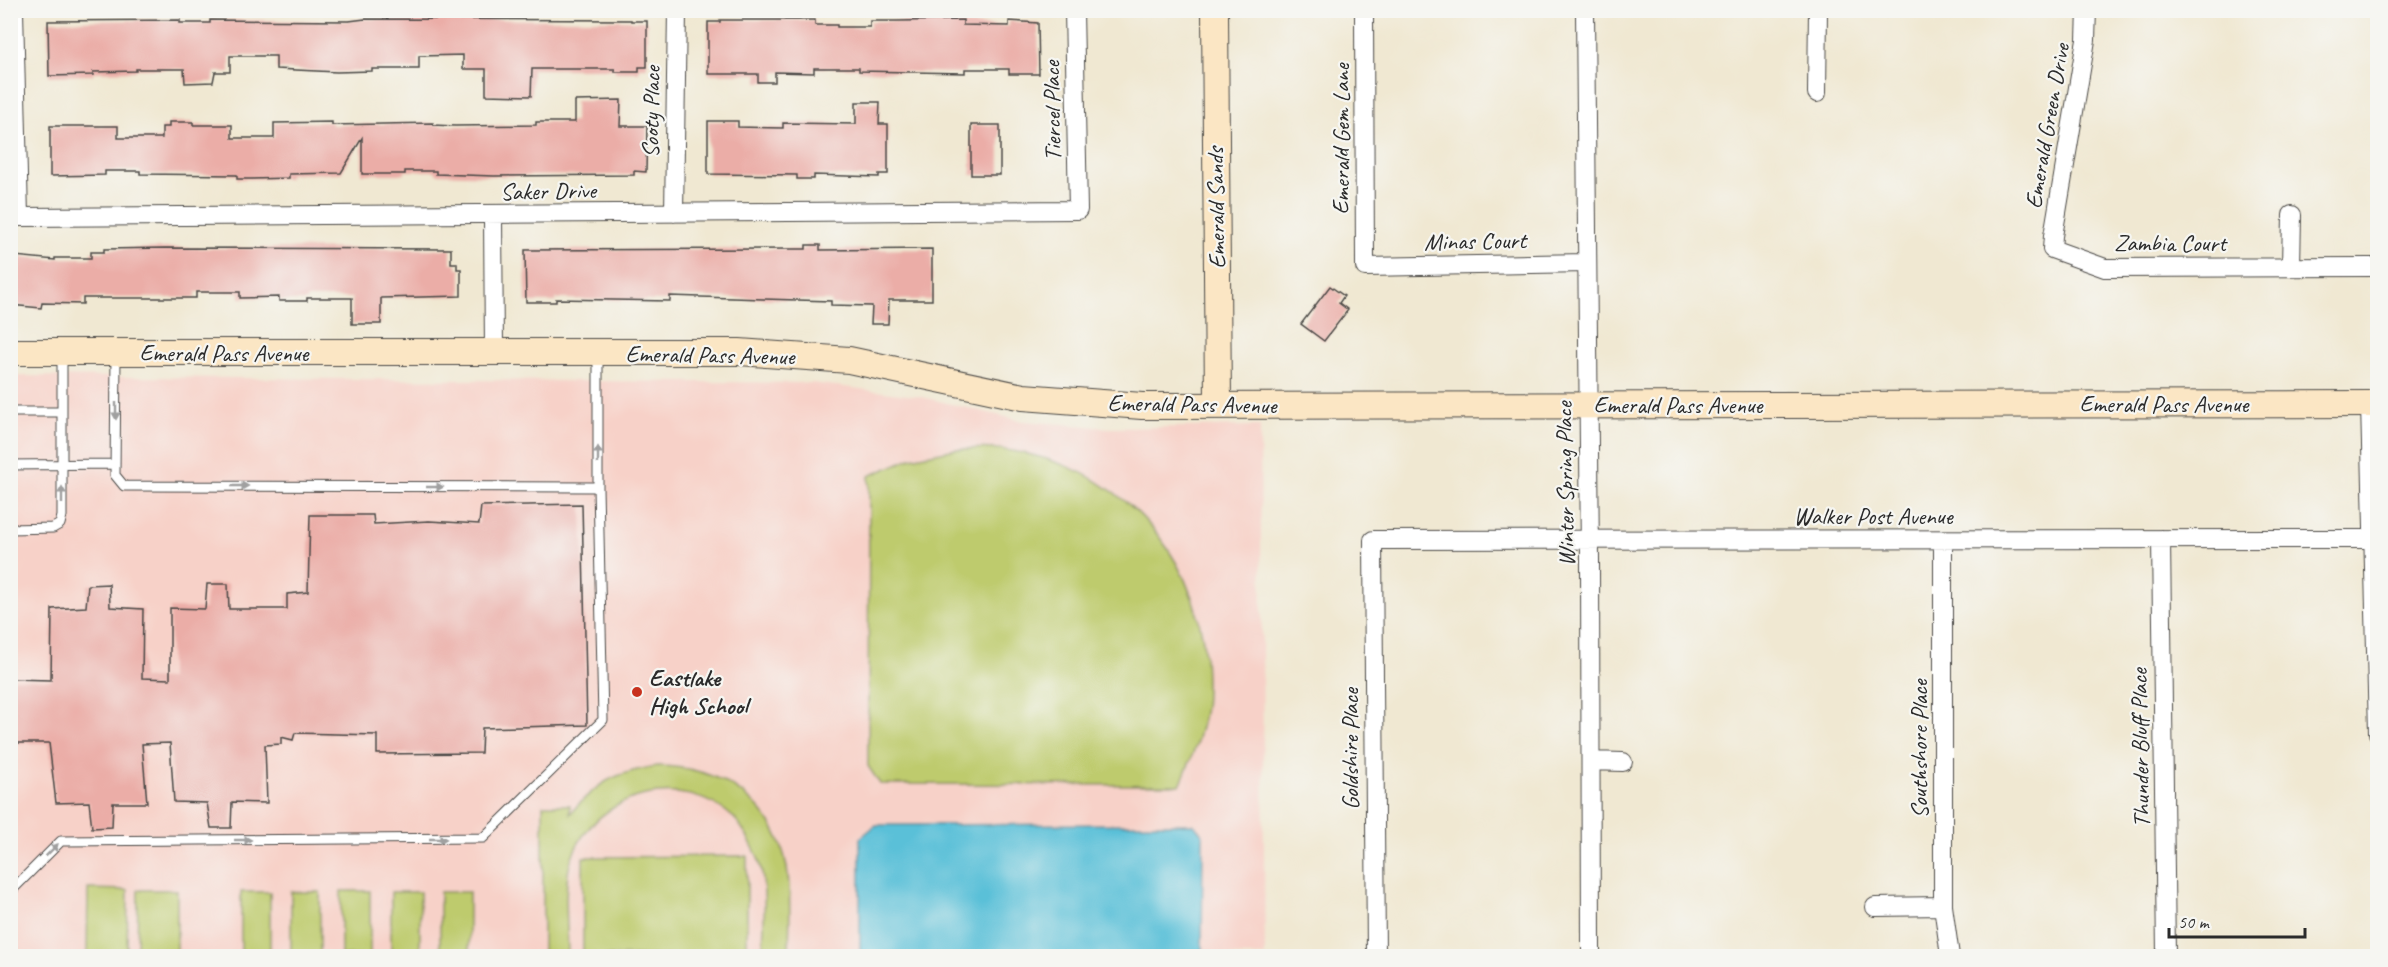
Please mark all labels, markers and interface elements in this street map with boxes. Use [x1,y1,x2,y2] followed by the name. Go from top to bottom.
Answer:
[2018,39,2077,211] street label: Emerald Green Drive
[1036,58,1068,161] street label: Tiercel Place
[1326,61,1356,214] street label: Emerald Gem Lane
[635,64,667,158] street label: Sooty Place
[1200,144,1232,269] street label: Emerald Sands
[500,175,598,207] street label: Saker Drive
[1424,225,1528,257] street label: Minas Court
[2114,228,2228,258] street label: Zambia Court
[140,338,311,368] street label: Emerald Pass Avenue
[625,339,797,372] street label: Emerald Pass Avenue
[1107,388,1279,421] street label: Emerald Pass Avenue
[2080,389,2251,419] street label: Emerald Pass Avenue
[1594,390,1765,420] street label: Emerald Pass Avenue
[1549,399,1581,567] street label: Winter Spring Place
[111,401,120,420] one-way arrow
[593,445,603,464] one-way arrow
[231,481,250,491] one-way arrow
[426,482,445,492] one-way arrow
[57,486,67,505] one-way arrow
[1794,501,1955,531] street label: Walker Post Avenue
[649,663,752,721] place label: Eastlake High School
[2124,666,2156,828] street label: Thunder Bluff Place
[1904,677,1934,818] street label: Southshore Place
[630,685,644,699] marker: Eastlake High School
[1335,686,1365,810] street label: Goldshire Place
[429,834,448,844] one-way arrow
[234,835,253,845] one-way arrow
[45,843,59,858] one-way arrow
[2169,901,2306,939] scale bar
[2178,911,2211,933] text: 50 m

